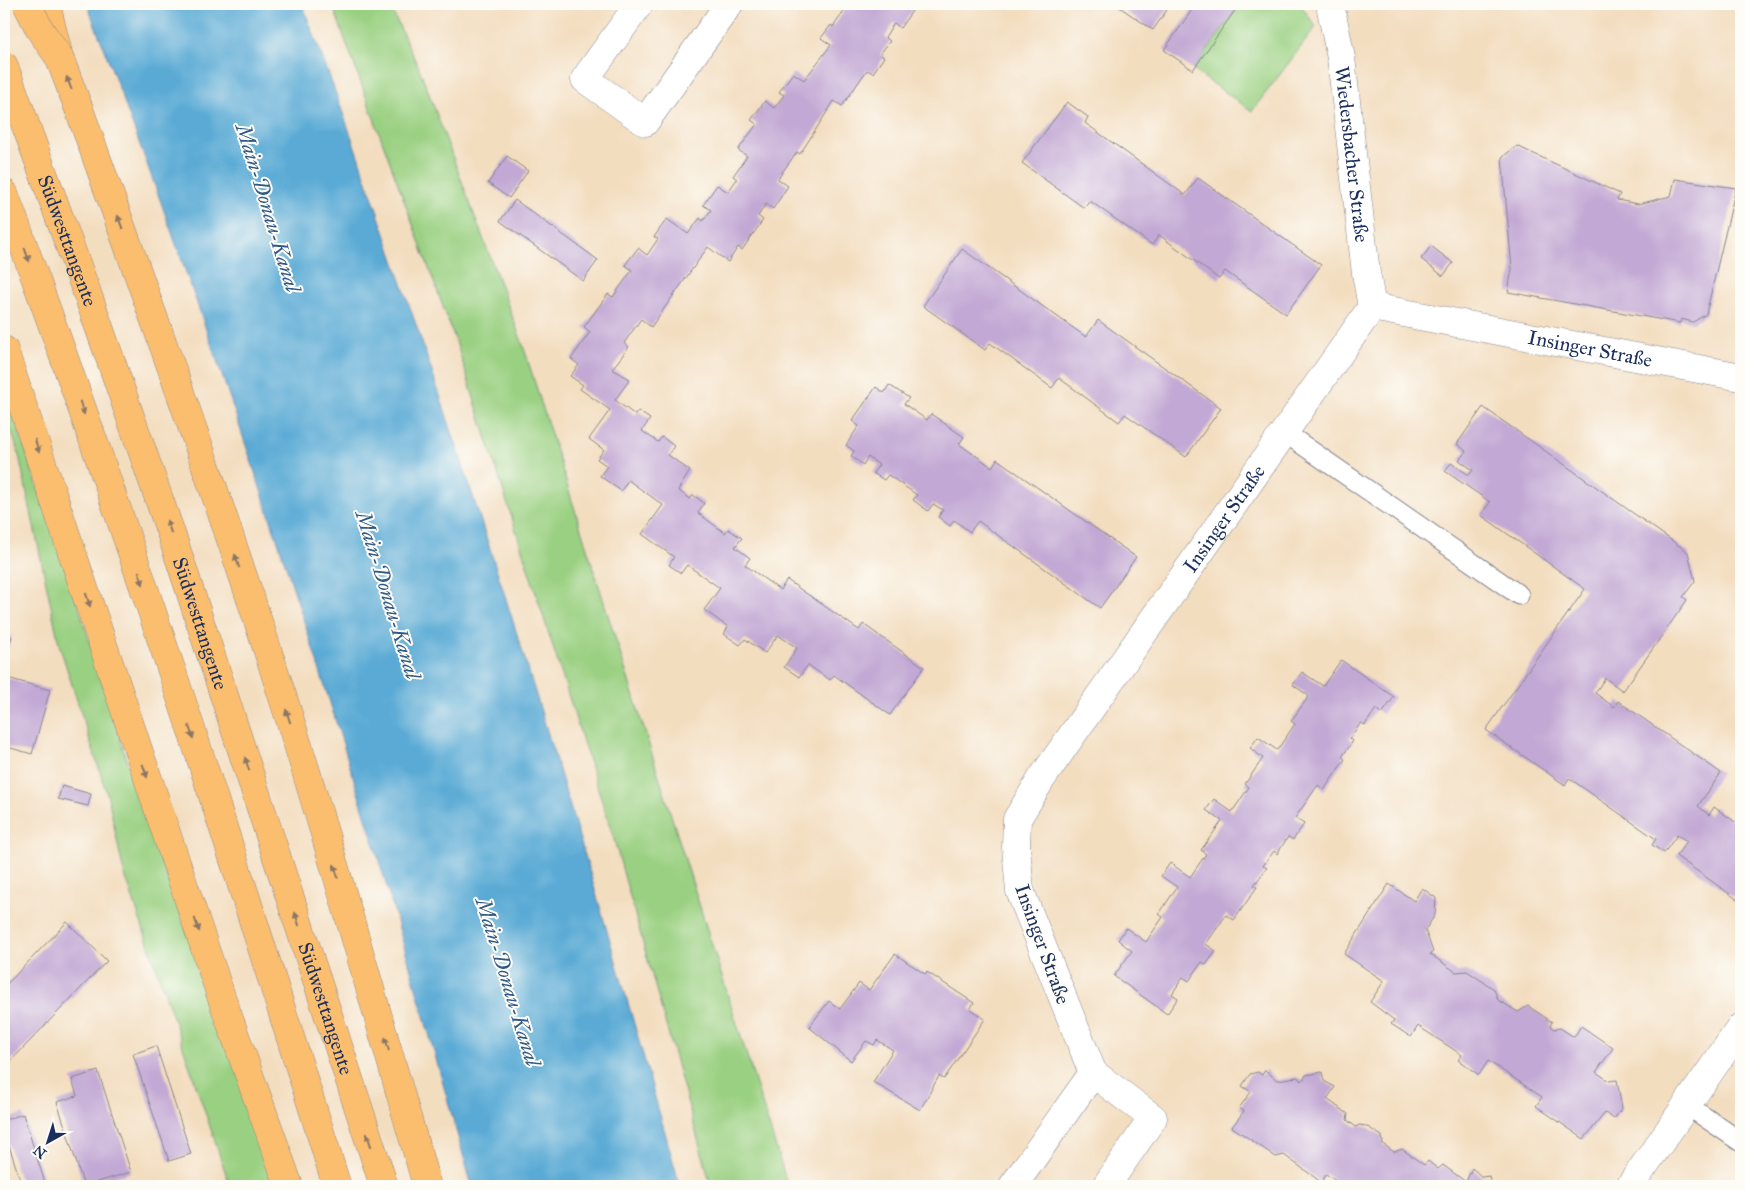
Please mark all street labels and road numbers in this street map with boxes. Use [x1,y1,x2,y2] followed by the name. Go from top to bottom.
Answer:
[1330,65,1374,244] street label: Wiedersbacher Straße
[33,172,103,310] street label: Südwesttangente
[1526,325,1654,372] street label: Insinger Straße
[1178,460,1270,577] street label: Insinger Straße
[168,554,233,693] street label: Südwesttangente
[1009,881,1076,1008] street label: Insinger Straße
[293,939,359,1078] street label: Südwesttangente

